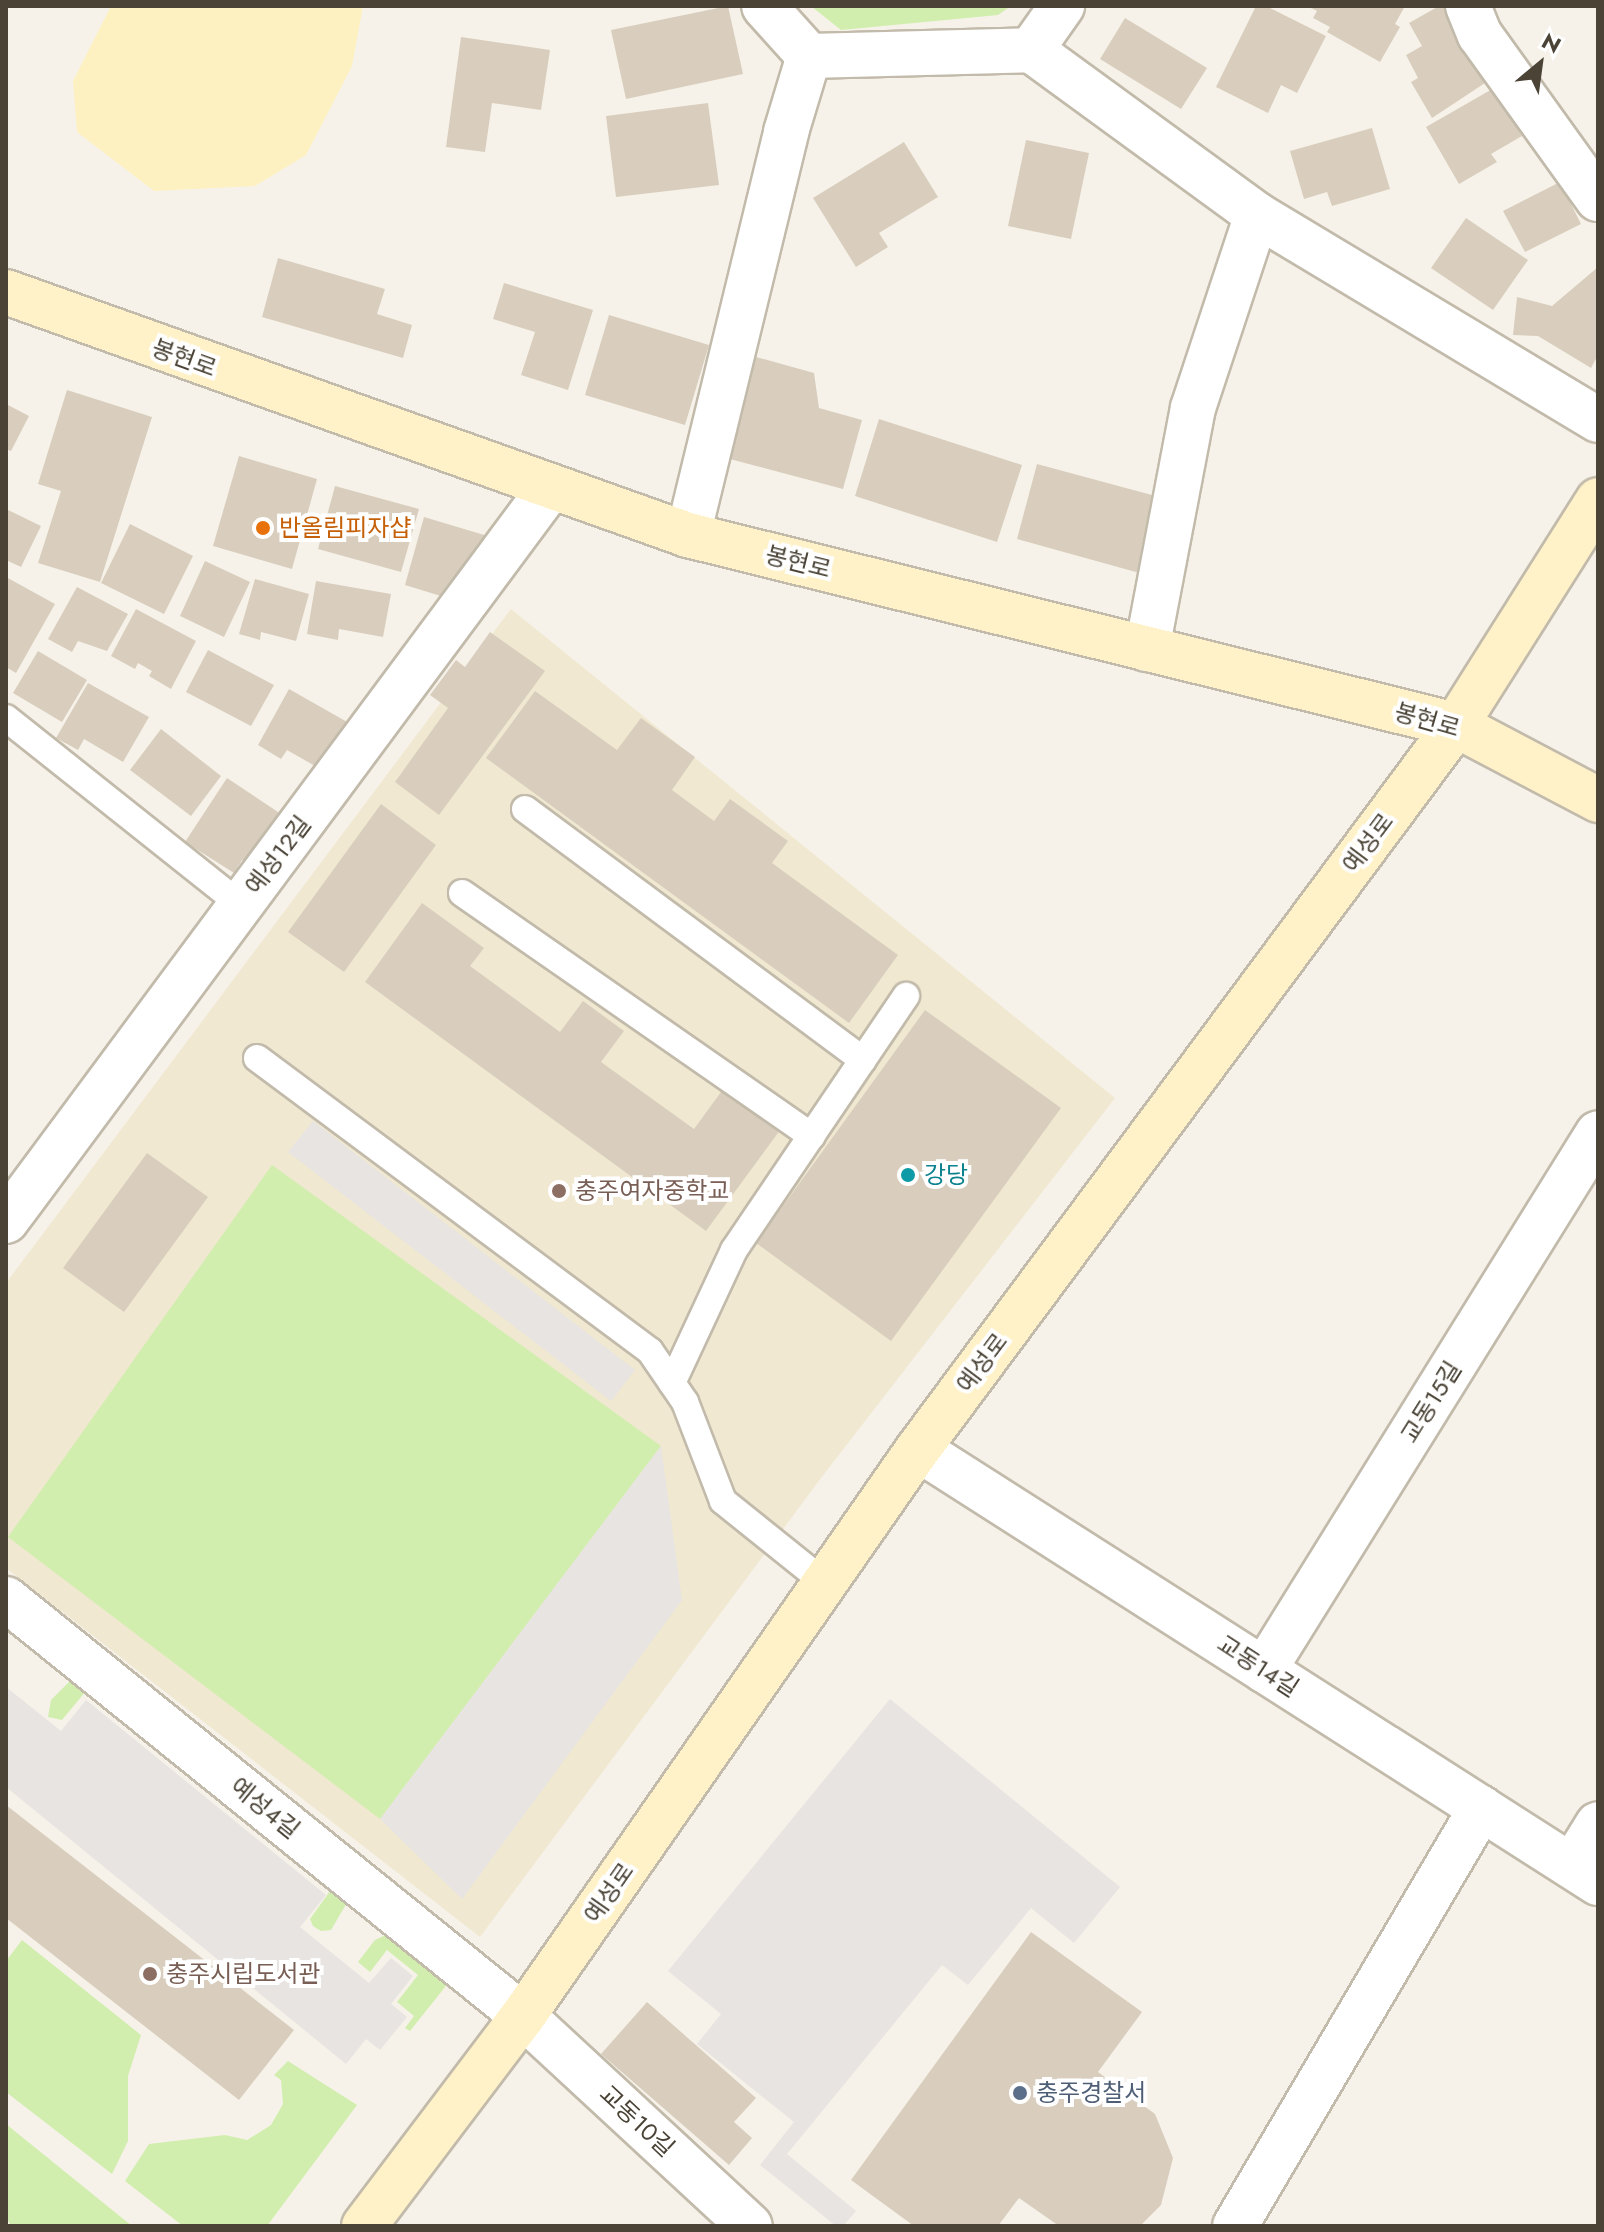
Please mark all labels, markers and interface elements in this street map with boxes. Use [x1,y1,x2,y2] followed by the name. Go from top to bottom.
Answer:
[1500,24,1580,104] north arrow
[1536,25,1567,61] text: N
[148,333,220,383] street label: 봉현로
[279,514,411,542] place label: 반올림피자샵
[254,519,272,537] marker: 반올림피자샵
[762,540,834,584] street label: 봉현로
[1391,697,1463,743] street label: 봉현로
[1337,808,1399,878] street label: 예성로
[239,810,317,900] street label: 예성12길
[924,1161,968,1189] place label: 강당
[899,1166,917,1184] marker: 강당
[575,1177,730,1205] place label: 충주여자중학교
[550,1182,568,1200] marker: 충주여자중학교
[951,1328,1013,1398] street label: 예성로
[1395,1356,1467,1448] street label: 교동15길
[1212,1629,1304,1703] street label: 교동14길
[225,1772,305,1844] street label: 예성4길
[578,1858,640,1928] street label: 예성로
[166,1960,321,1988] place label: 충주시립도서관
[141,1965,159,1983] marker: 충주시립도서관
[594,2079,680,2163] street label: 교동10길
[1036,2079,1146,2107] place label: 충주경찰서
[1011,2084,1029,2102] marker: 충주경찰서

